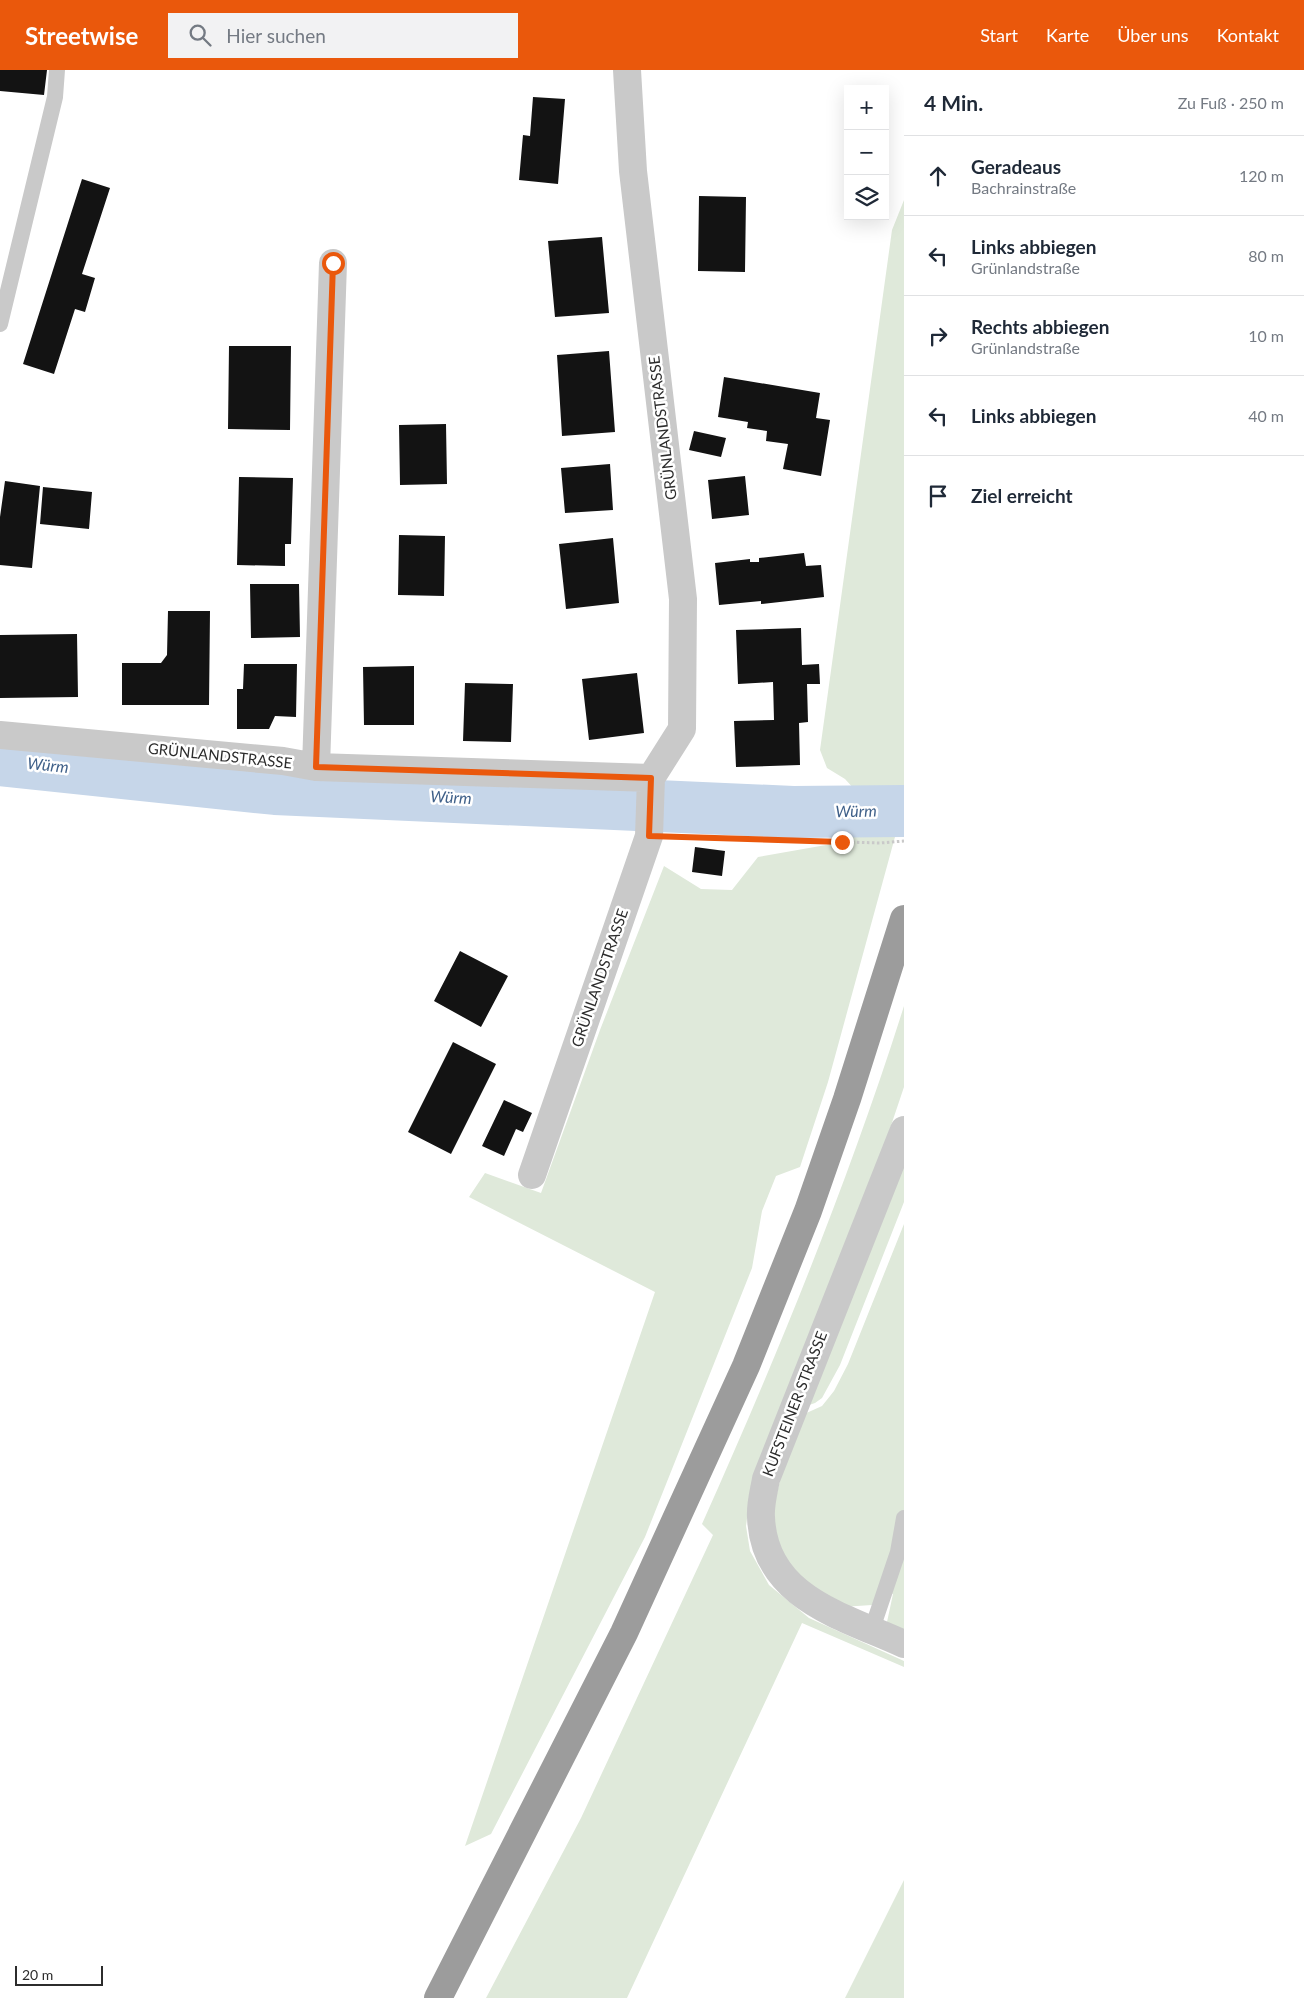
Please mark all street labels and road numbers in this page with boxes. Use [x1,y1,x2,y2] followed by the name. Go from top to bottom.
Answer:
[644,355,680,501] street label: GRÜNLANDSTRASSE
[147,738,293,772] street label: GRÜNLANDSTRASSE
[567,906,631,1049] street label: GRÜNLANDSTRASSE
[758,1329,830,1479] street label: KUFSTEINER STRASSE

